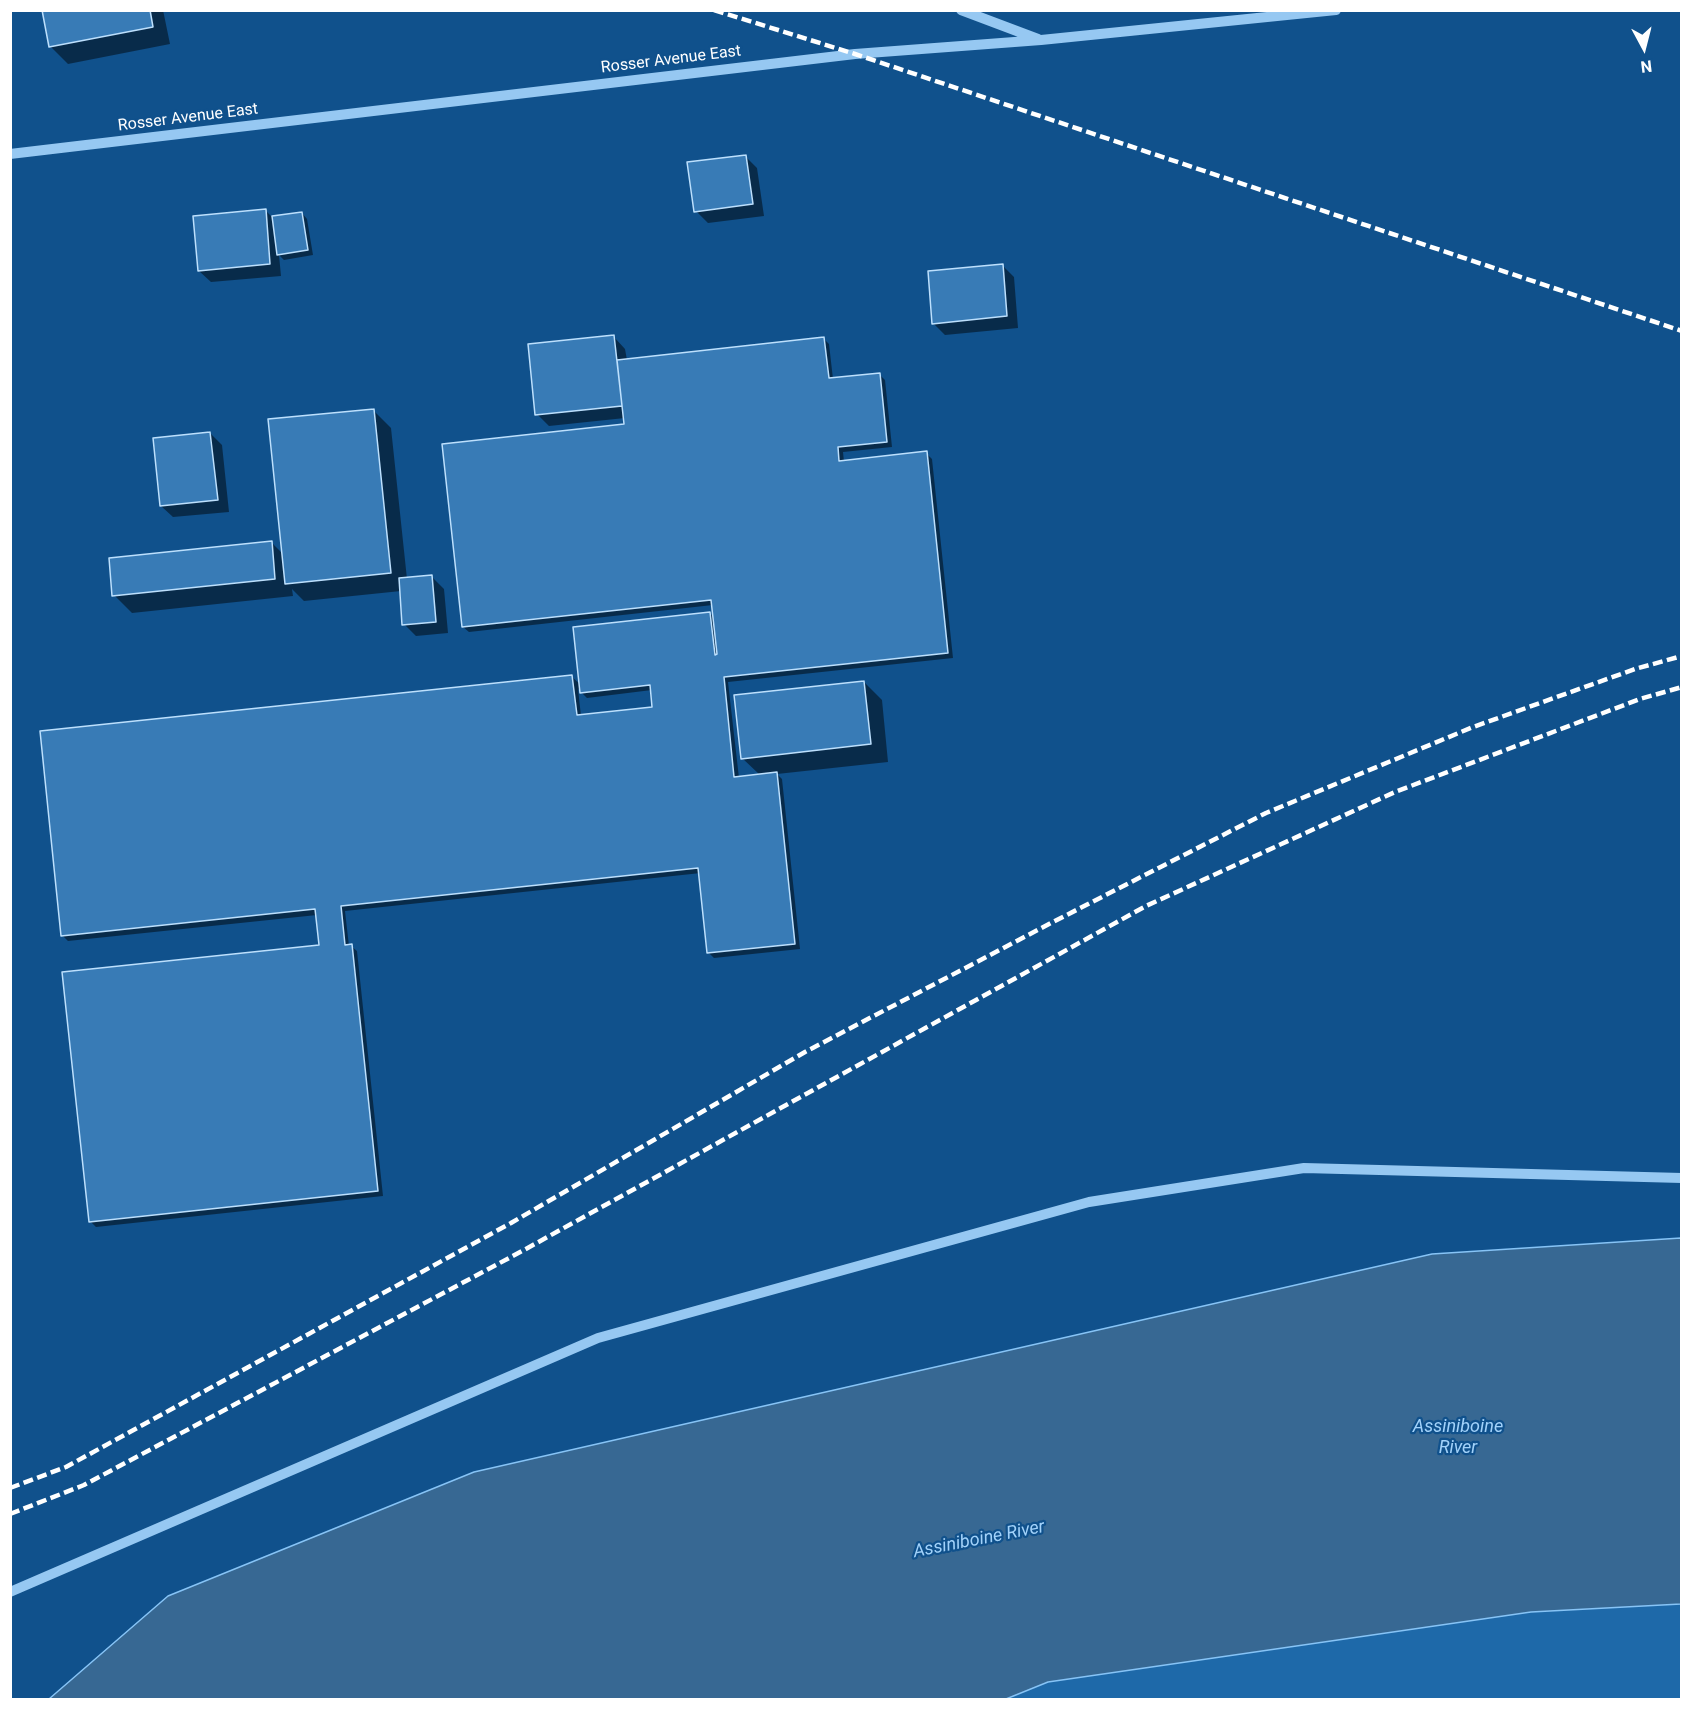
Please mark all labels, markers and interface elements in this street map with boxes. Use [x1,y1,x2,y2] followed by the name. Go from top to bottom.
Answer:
[1614,18,1674,78] north arrow
[600,42,742,78] street label: Rosser Avenue East
[1639,56,1653,76] text: N
[117,100,259,136] street label: Rosser Avenue East
[1413,1416,1503,1458] water label: Assiniboine River
[911,1517,1047,1563] water label: Assiniboine River

